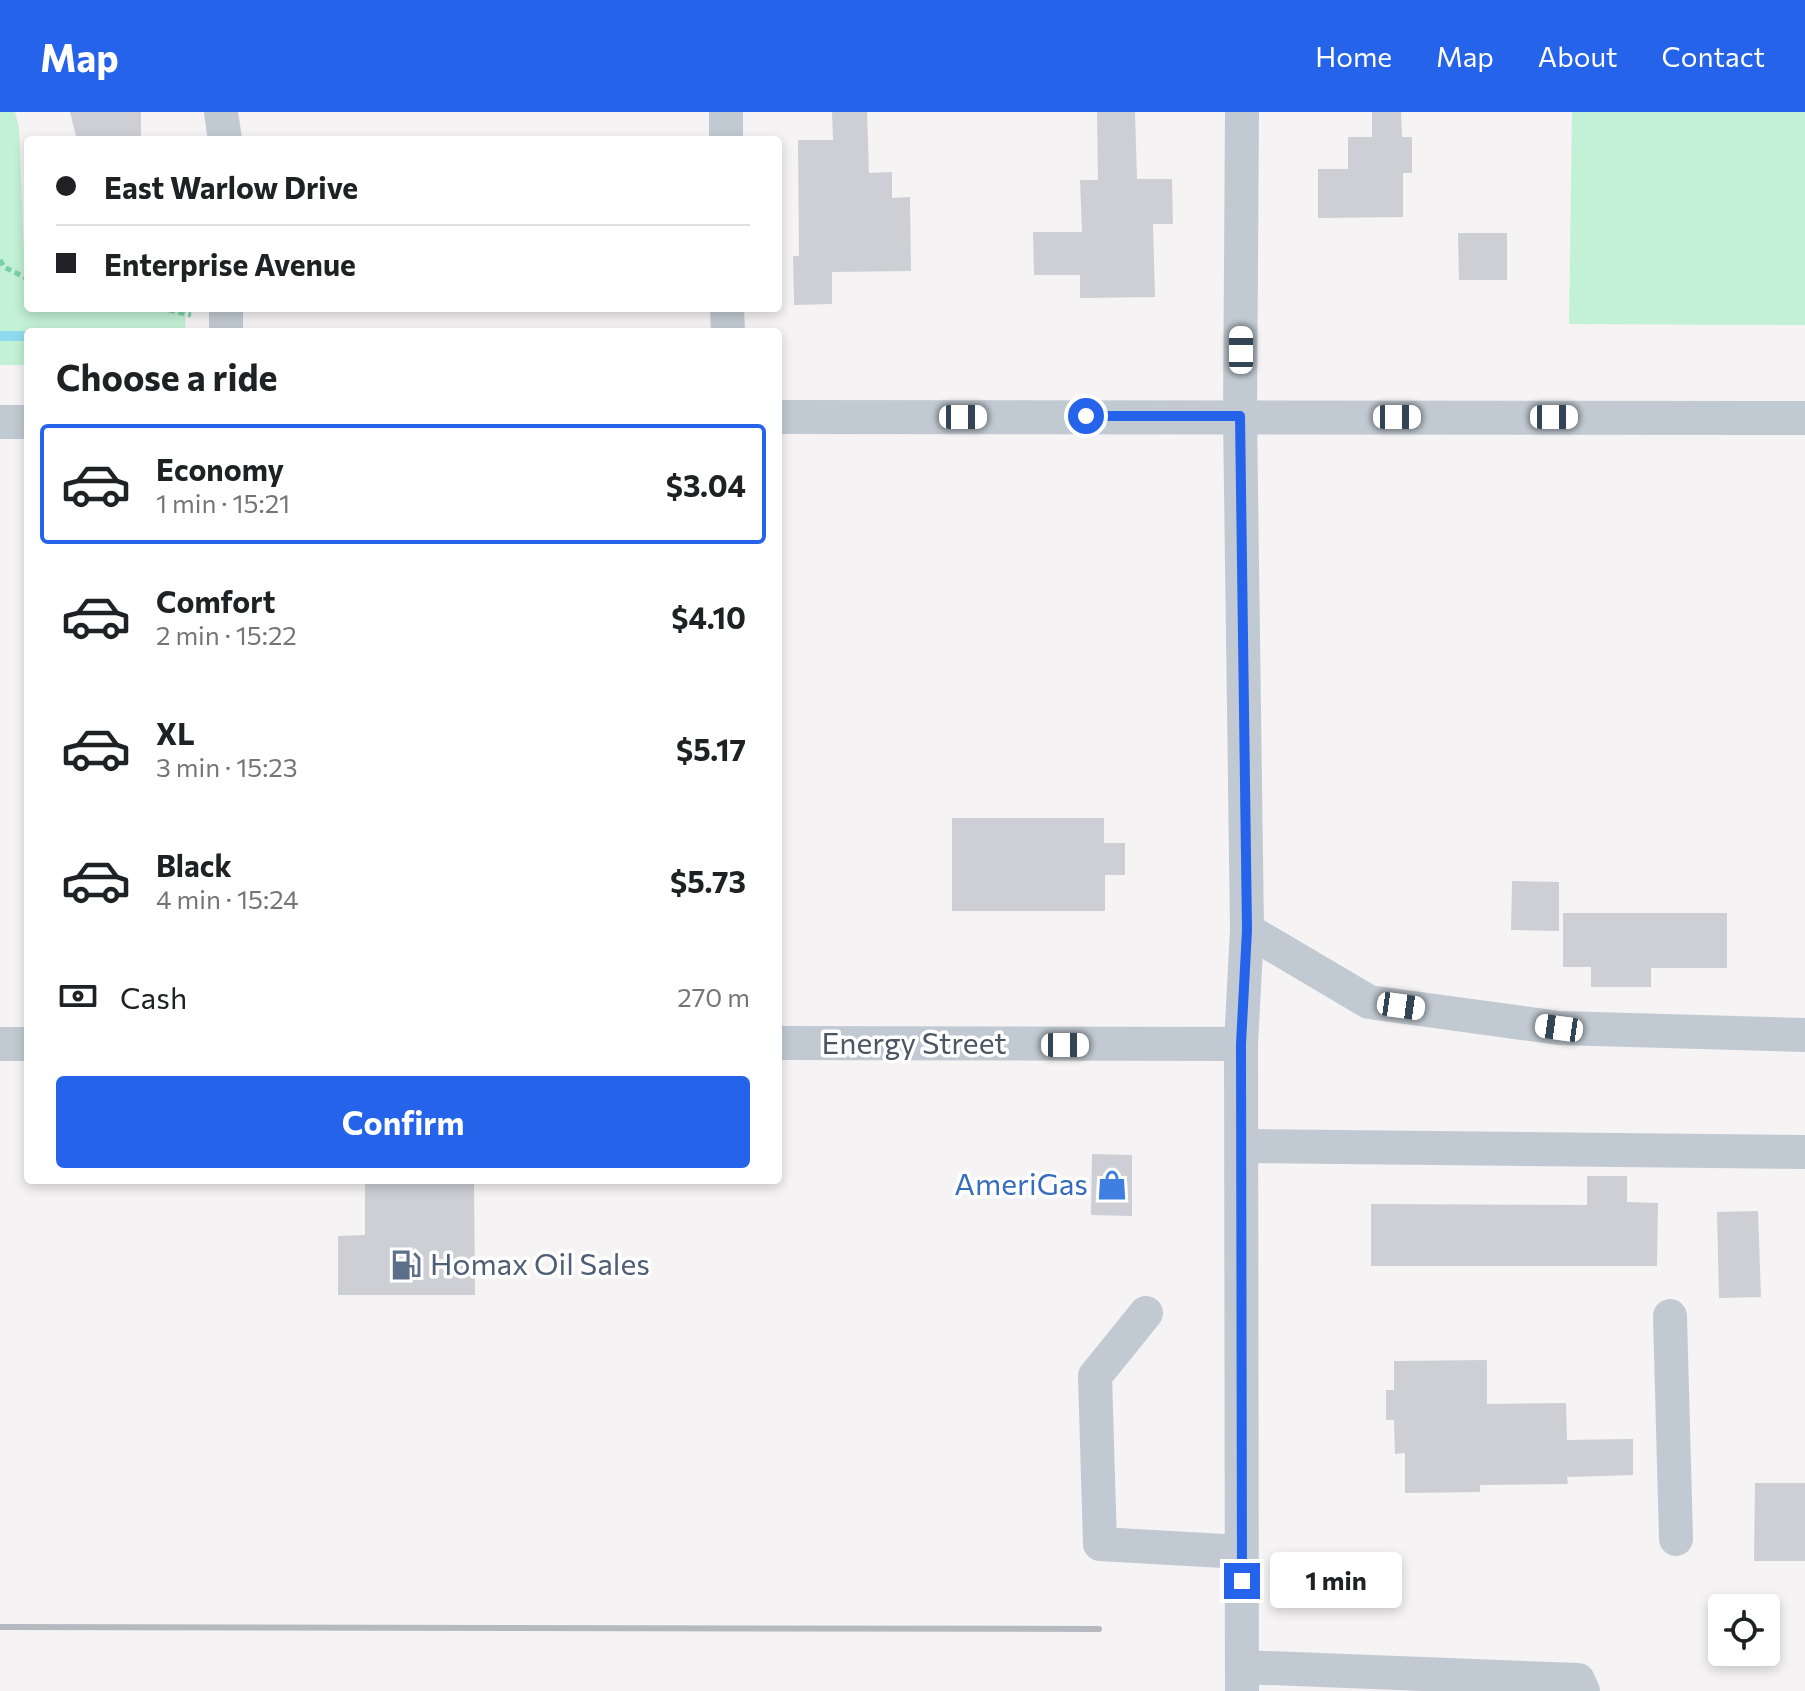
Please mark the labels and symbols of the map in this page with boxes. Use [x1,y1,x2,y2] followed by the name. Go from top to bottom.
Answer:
[1229,326,1253,374] car
[1068,398,1104,434] route start
[939,405,987,429] car
[1373,405,1421,429] car
[1530,405,1578,429] car
[1376,991,1426,1021] car
[1534,1013,1584,1043] car
[821,1023,1007,1060] street label: Energy Street
[1041,1033,1089,1057] car
[954,1164,1088,1201] place label: AmeriGas
[1095,1168,1129,1202] shop icon: AmeriGas
[430,1244,650,1281] place label: Homax Oil Sales
[389,1248,423,1282] fuel station icon: Homax Oil Sales
[1270,1553,1402,1609] callout: 1 min
[1224,1563,1260,1599] route end

